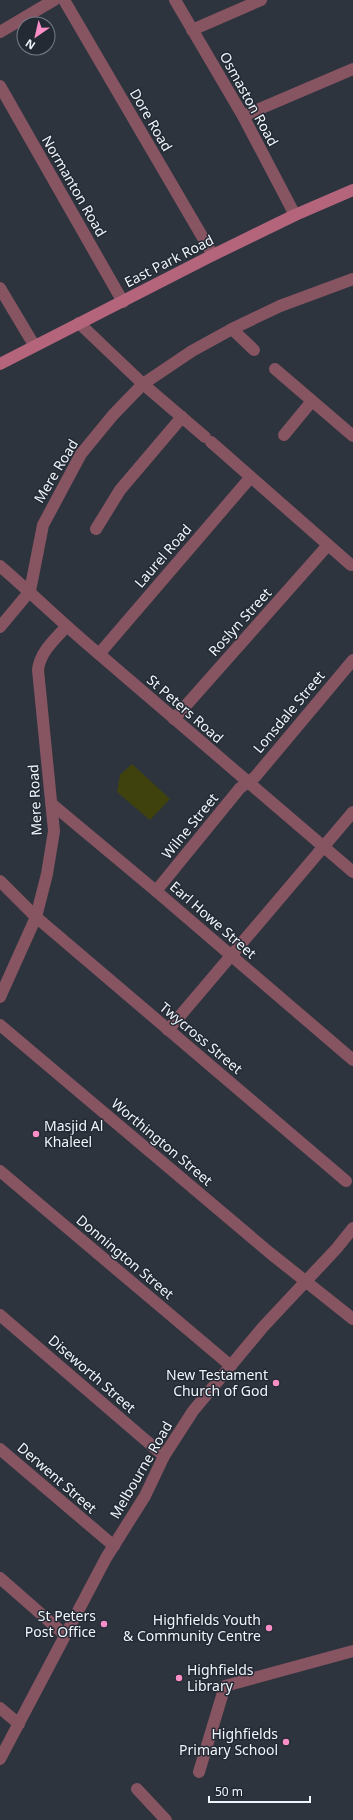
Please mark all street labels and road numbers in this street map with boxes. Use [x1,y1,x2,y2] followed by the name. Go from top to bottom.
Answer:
[216,48,283,149] street label: Osmaston Road
[126,85,177,155] street label: Dore Road
[38,132,111,240] street label: Normanton Road
[121,230,217,291] street label: East Park Road
[29,435,82,506] street label: Mere Road
[130,520,195,591] street label: Laurel Road
[204,583,275,660] street label: Roslyn Street
[249,667,329,757] street label: Lonsdale Street
[143,670,228,747] street label: St Peters Road
[23,764,46,836] street label: Mere Road
[157,789,222,863] street label: Wilne Street
[166,877,261,963] street label: Earl Howe Street
[156,997,247,1078] street label: Twycross Street
[108,1094,217,1190] street label: Worthington Street
[73,1210,178,1303] street label: Donnington Street
[45,1330,140,1417] street label: Diseworth Street
[105,1418,176,1522] street label: Melbourne Road
[14,1438,101,1517] street label: Derwent Street

